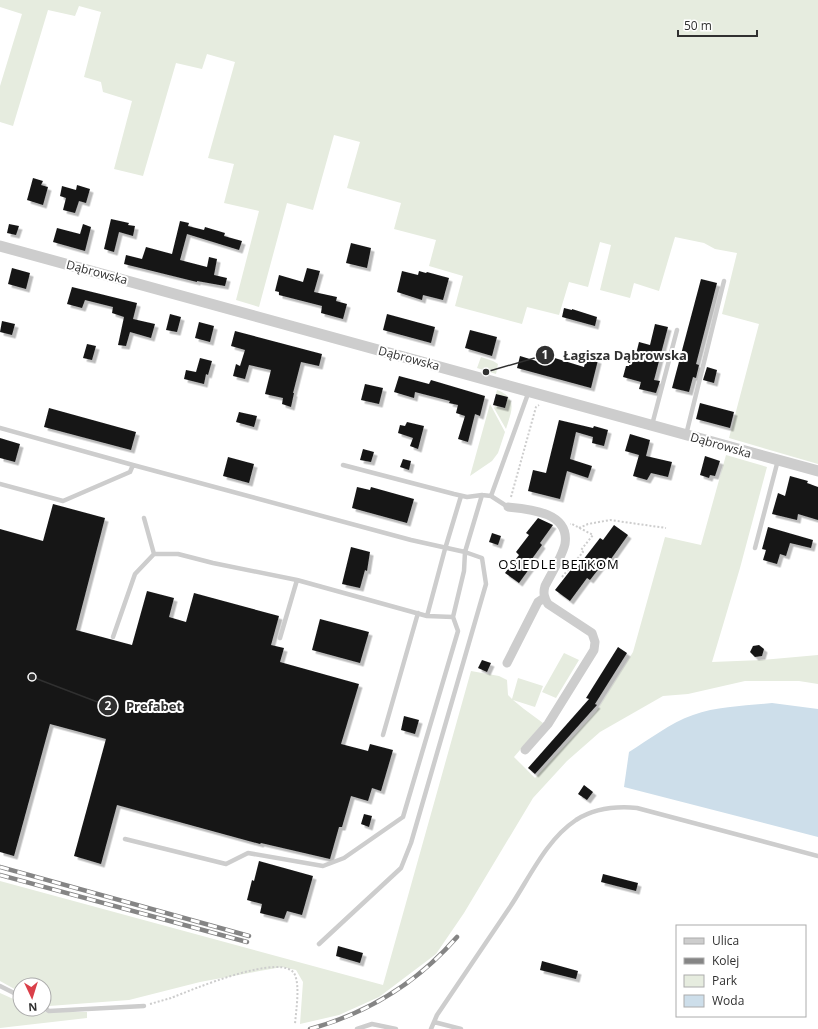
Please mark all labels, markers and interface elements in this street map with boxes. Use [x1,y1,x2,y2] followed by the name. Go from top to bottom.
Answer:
[678,12,757,38] scale bar
[684,17,712,34] text: 50 m
[64,256,130,288] street label: Dąbrowska
[376,342,442,374] street label: Dąbrowska
[535,343,695,368] callout: Łagisza Dąbrowska
[542,346,548,363] text: 1
[563,346,687,364] text: Łagisza Dąbrowska
[688,428,754,462] street label: Dąbrowska
[498,555,620,573] district label: OSIEDLE BETKOM
[98,694,190,719] callout: Prefabet
[105,697,112,714] text: 2
[126,697,182,715] text: Prefabet
[676,925,806,1017] legend
[712,932,739,949] text: Ulica
[712,952,739,969] text: Kolej
[712,972,738,989] text: Park
[12,977,52,1017] north arrow
[712,992,744,1009] text: Woda
[28,1000,38,1015] text: N

